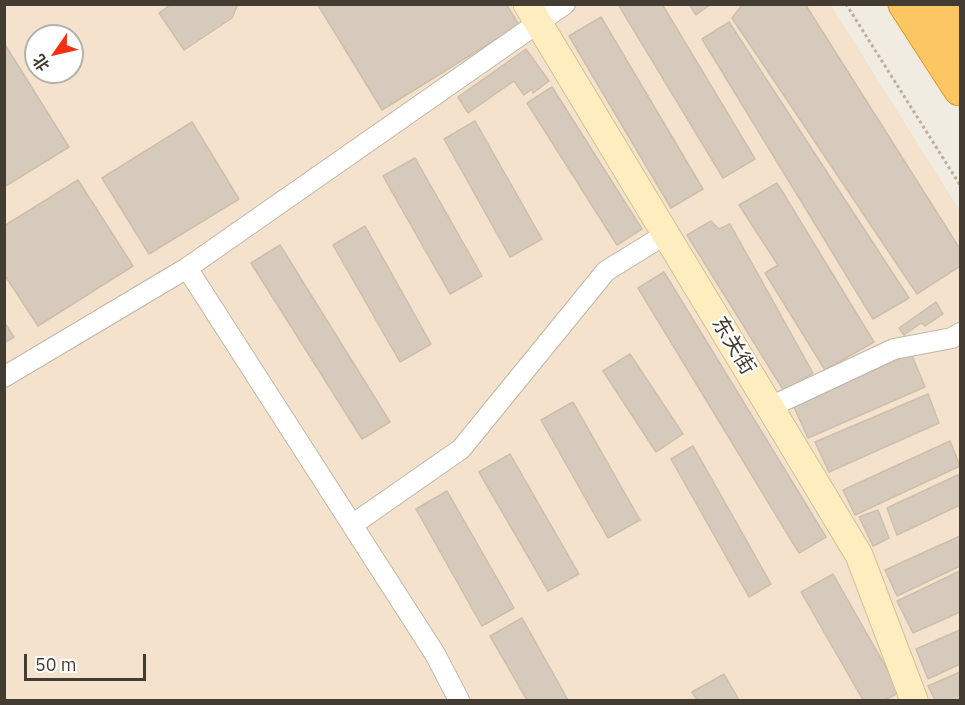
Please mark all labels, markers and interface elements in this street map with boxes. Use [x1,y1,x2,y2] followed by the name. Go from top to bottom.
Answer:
[24,24,84,84] north arrow
[28,51,54,75] text: 北
[706,313,760,379] street label: 东关街
[27,642,148,680] scale bar
[35,653,77,676] text: 50 m

